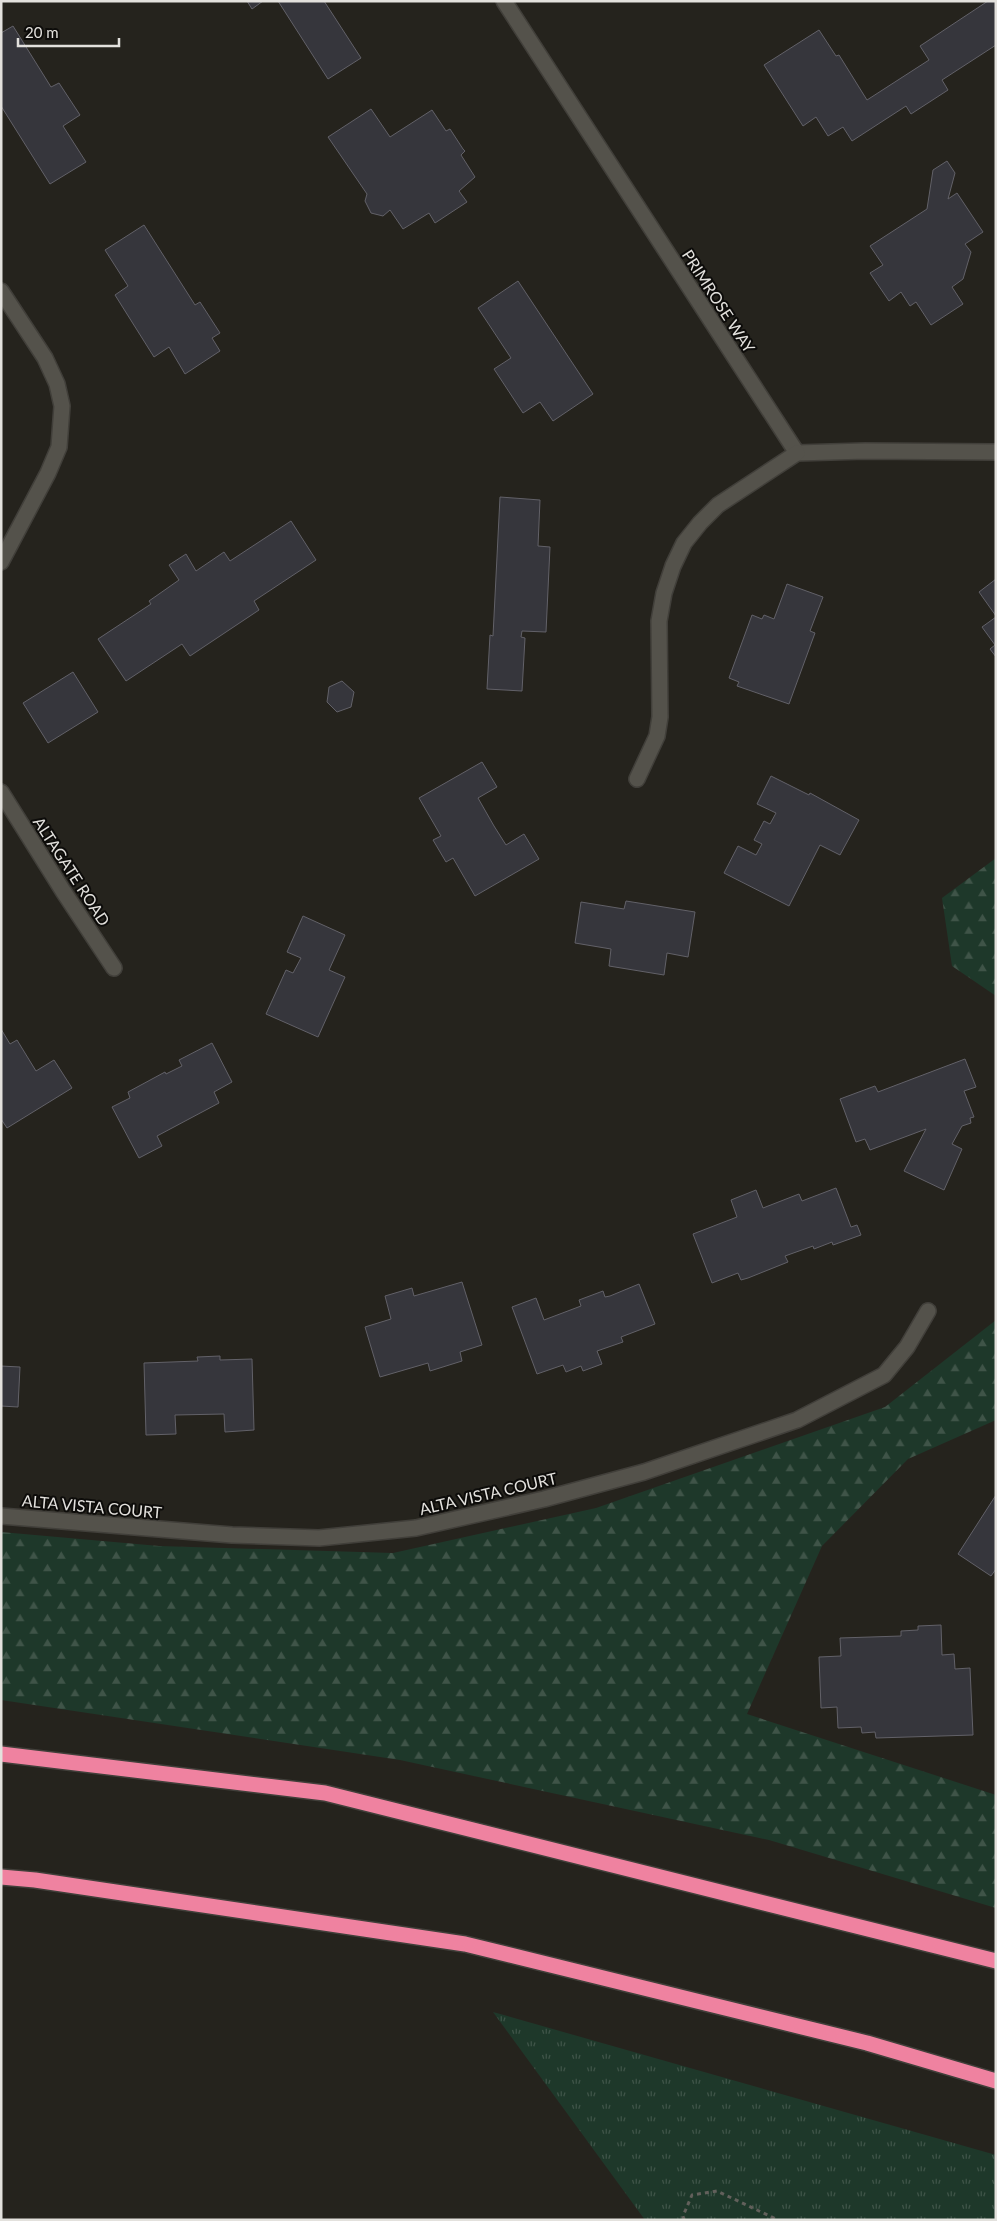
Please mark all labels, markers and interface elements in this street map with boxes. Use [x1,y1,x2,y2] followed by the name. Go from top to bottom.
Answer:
[18,15,119,47] scale bar
[25,23,59,41] text: 20 m
[679,246,759,356] street label: PRIMROSE WAY
[30,813,114,929] street label: ALTAGATE ROAD
[417,1468,559,1518] street label: ALTA VISTA COURT
[21,1490,163,1522] street label: ALTA VISTA COURT

